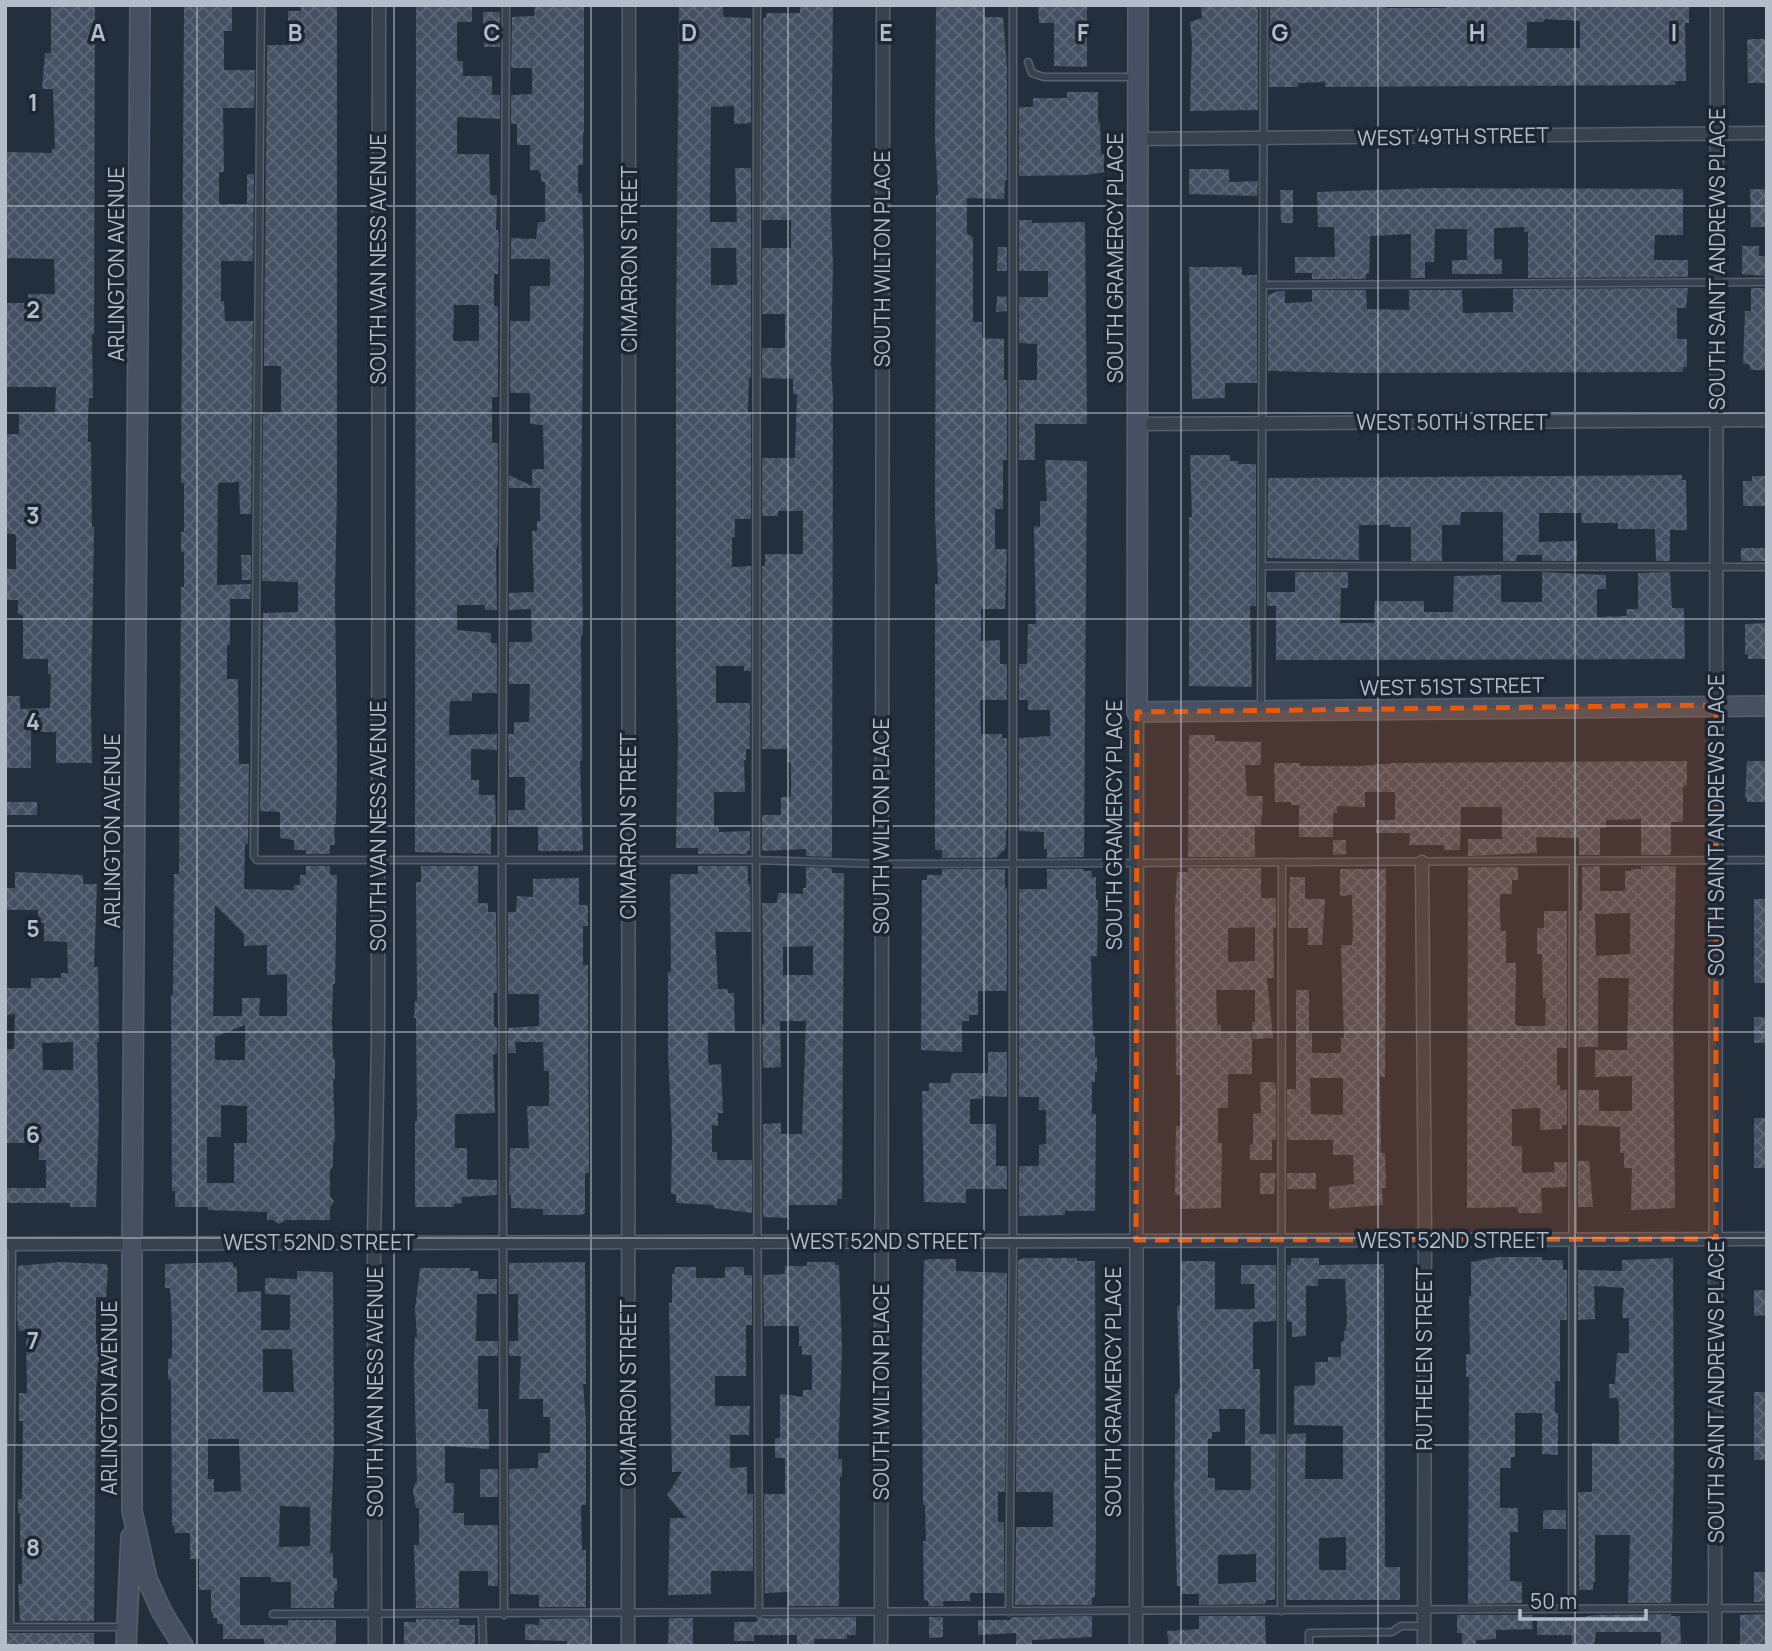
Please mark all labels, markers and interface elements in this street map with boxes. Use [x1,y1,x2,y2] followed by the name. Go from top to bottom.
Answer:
[90,16,106,48] text: A
[288,16,302,48] text: B
[484,16,501,48] text: C
[681,16,697,48] text: D
[879,16,893,48] text: E
[1077,16,1089,48] text: F
[1272,16,1289,48] text: G
[1469,16,1485,48] text: H
[1671,16,1677,48] text: I
[28,86,38,118] text: 1
[1703,108,1731,410] street label: SOUTH SAINT ANDREWS PLACE
[1357,120,1549,152] street label: WEST 49TH STREET
[1101,133,1129,383] street label: SOUTH GRAMERCY PLACE
[364,134,392,384] street label: SOUTH VAN NESS AVENUE
[868,151,896,367] street label: SOUTH WILTON PLACE
[615,165,643,352] street label: CIMARRON STREET
[102,167,130,361] street label: ARLINGTON AVENUE
[26,293,40,325] text: 2
[1356,408,1548,436] street label: WEST 50TH STREET
[26,499,40,531] text: 3
[1359,670,1545,702] street label: WEST 51ST STREET
[1702,674,1730,976] street label: SOUTH SAINT ANDREWS PLACE
[1100,700,1128,950] street label: SOUTH GRAMERCY PLACE
[364,701,392,951] street label: SOUTH VAN NESS AVENUE
[26,705,40,737] text: 4
[867,718,895,934] street label: SOUTH WILTON PLACE
[614,732,642,919] street label: CIMARRON STREET
[98,734,126,928] street label: ARLINGTON AVENUE
[26,912,40,944] text: 5
[26,1118,40,1150] text: 6
[1357,1226,1549,1254] street label: WEST 52ND STREET
[790,1227,982,1255] street label: WEST 52ND STREET
[223,1228,415,1256] street label: WEST 52ND STREET
[1702,1241,1730,1543] street label: SOUTH SAINT ANDREWS PLACE
[361,1267,389,1517] street label: SOUTH VAN NESS AVENUE
[1099,1267,1127,1517] street label: SOUTH GRAMERCY PLACE
[1410,1267,1438,1451] street label: RUTHELEN STREET
[867,1284,895,1500] street label: SOUTH WILTON PLACE
[614,1299,642,1486] street label: CIMARRON STREET
[95,1301,123,1495] street label: ARLINGTON AVENUE
[27,1324,39,1356] text: 7
[26,1531,40,1563] text: 8
[1520,1578,1646,1622] scale bar
[1530,1587,1577,1615] text: 50 m

